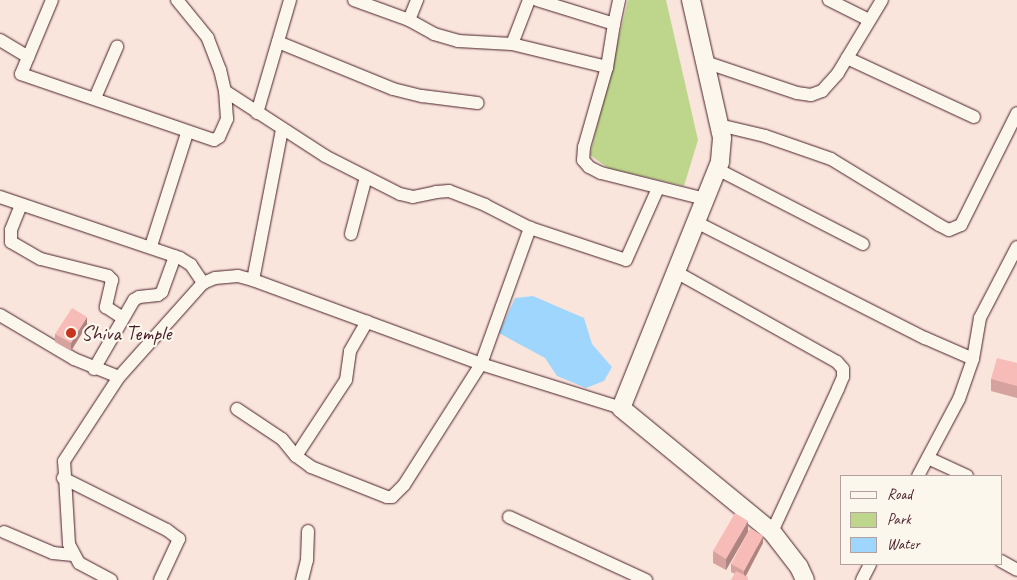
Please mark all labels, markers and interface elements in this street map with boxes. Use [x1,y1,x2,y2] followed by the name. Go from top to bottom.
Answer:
[81,320,170,346] place label: Shiva Temple
[65,327,77,339] marker: Shiva Temple
[840,475,1002,565] legend
[887,485,912,504] text: Road
[887,510,911,529] text: Park
[887,535,920,554] text: Water

